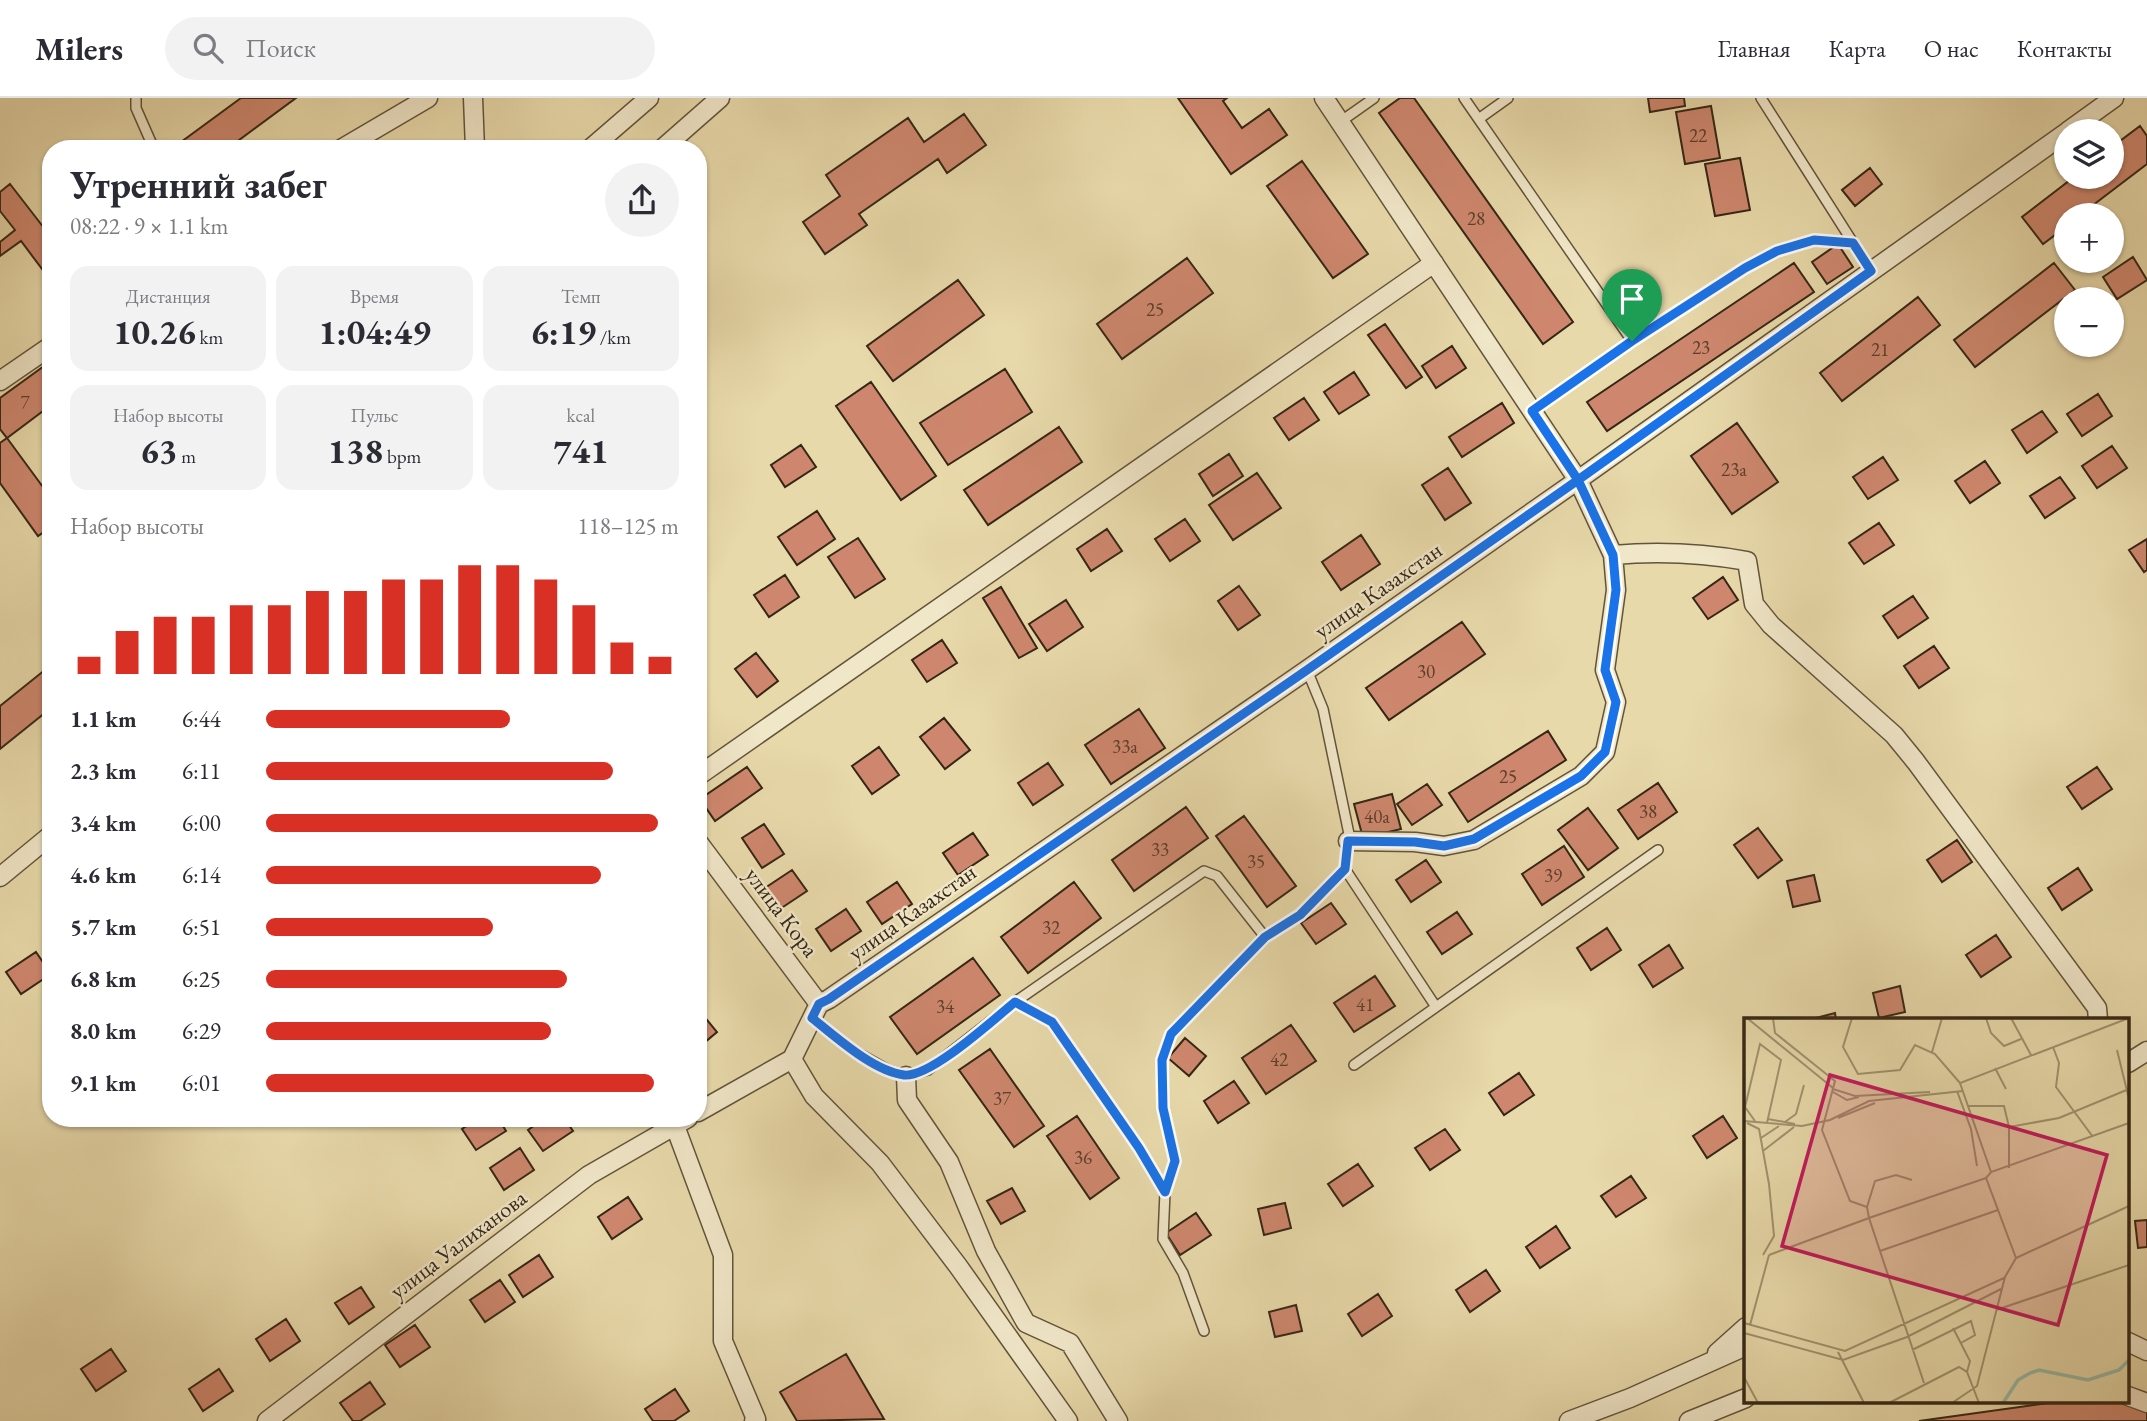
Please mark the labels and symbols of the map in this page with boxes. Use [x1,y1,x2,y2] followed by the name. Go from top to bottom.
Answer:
[1689,123,1707,148] house number: 22
[1467,206,1485,231] house number: 28
[1602,269,1662,341] pin
[1146,297,1164,322] house number: 25
[1692,335,1710,360] house number: 23
[1871,337,1889,362] house number: 21
[20,390,30,415] house number: 7
[1721,457,1747,482] house number: 23а
[1308,535,1448,645] street label: улица Казахстан
[1417,659,1435,684] house number: 30
[1112,734,1138,759] house number: 33а
[1499,764,1517,789] house number: 25
[1639,799,1657,824] house number: 38
[1364,804,1390,829] house number: 40а
[1151,837,1169,862] house number: 33
[1247,849,1265,874] house number: 35
[842,857,982,967] street label: улица Казахстан
[738,861,826,964] street label: улица Кора
[1544,863,1562,888] house number: 39
[1042,915,1060,940] house number: 32
[1356,992,1374,1017] house number: 41
[936,994,955,1019] house number: 34
[1744,1018,2130,1404] inset map
[1270,1047,1288,1072] house number: 42
[993,1086,1012,1111] house number: 37
[1074,1145,1092,1170] house number: 36
[383,1182,533,1305] street label: улица Уалиханова

